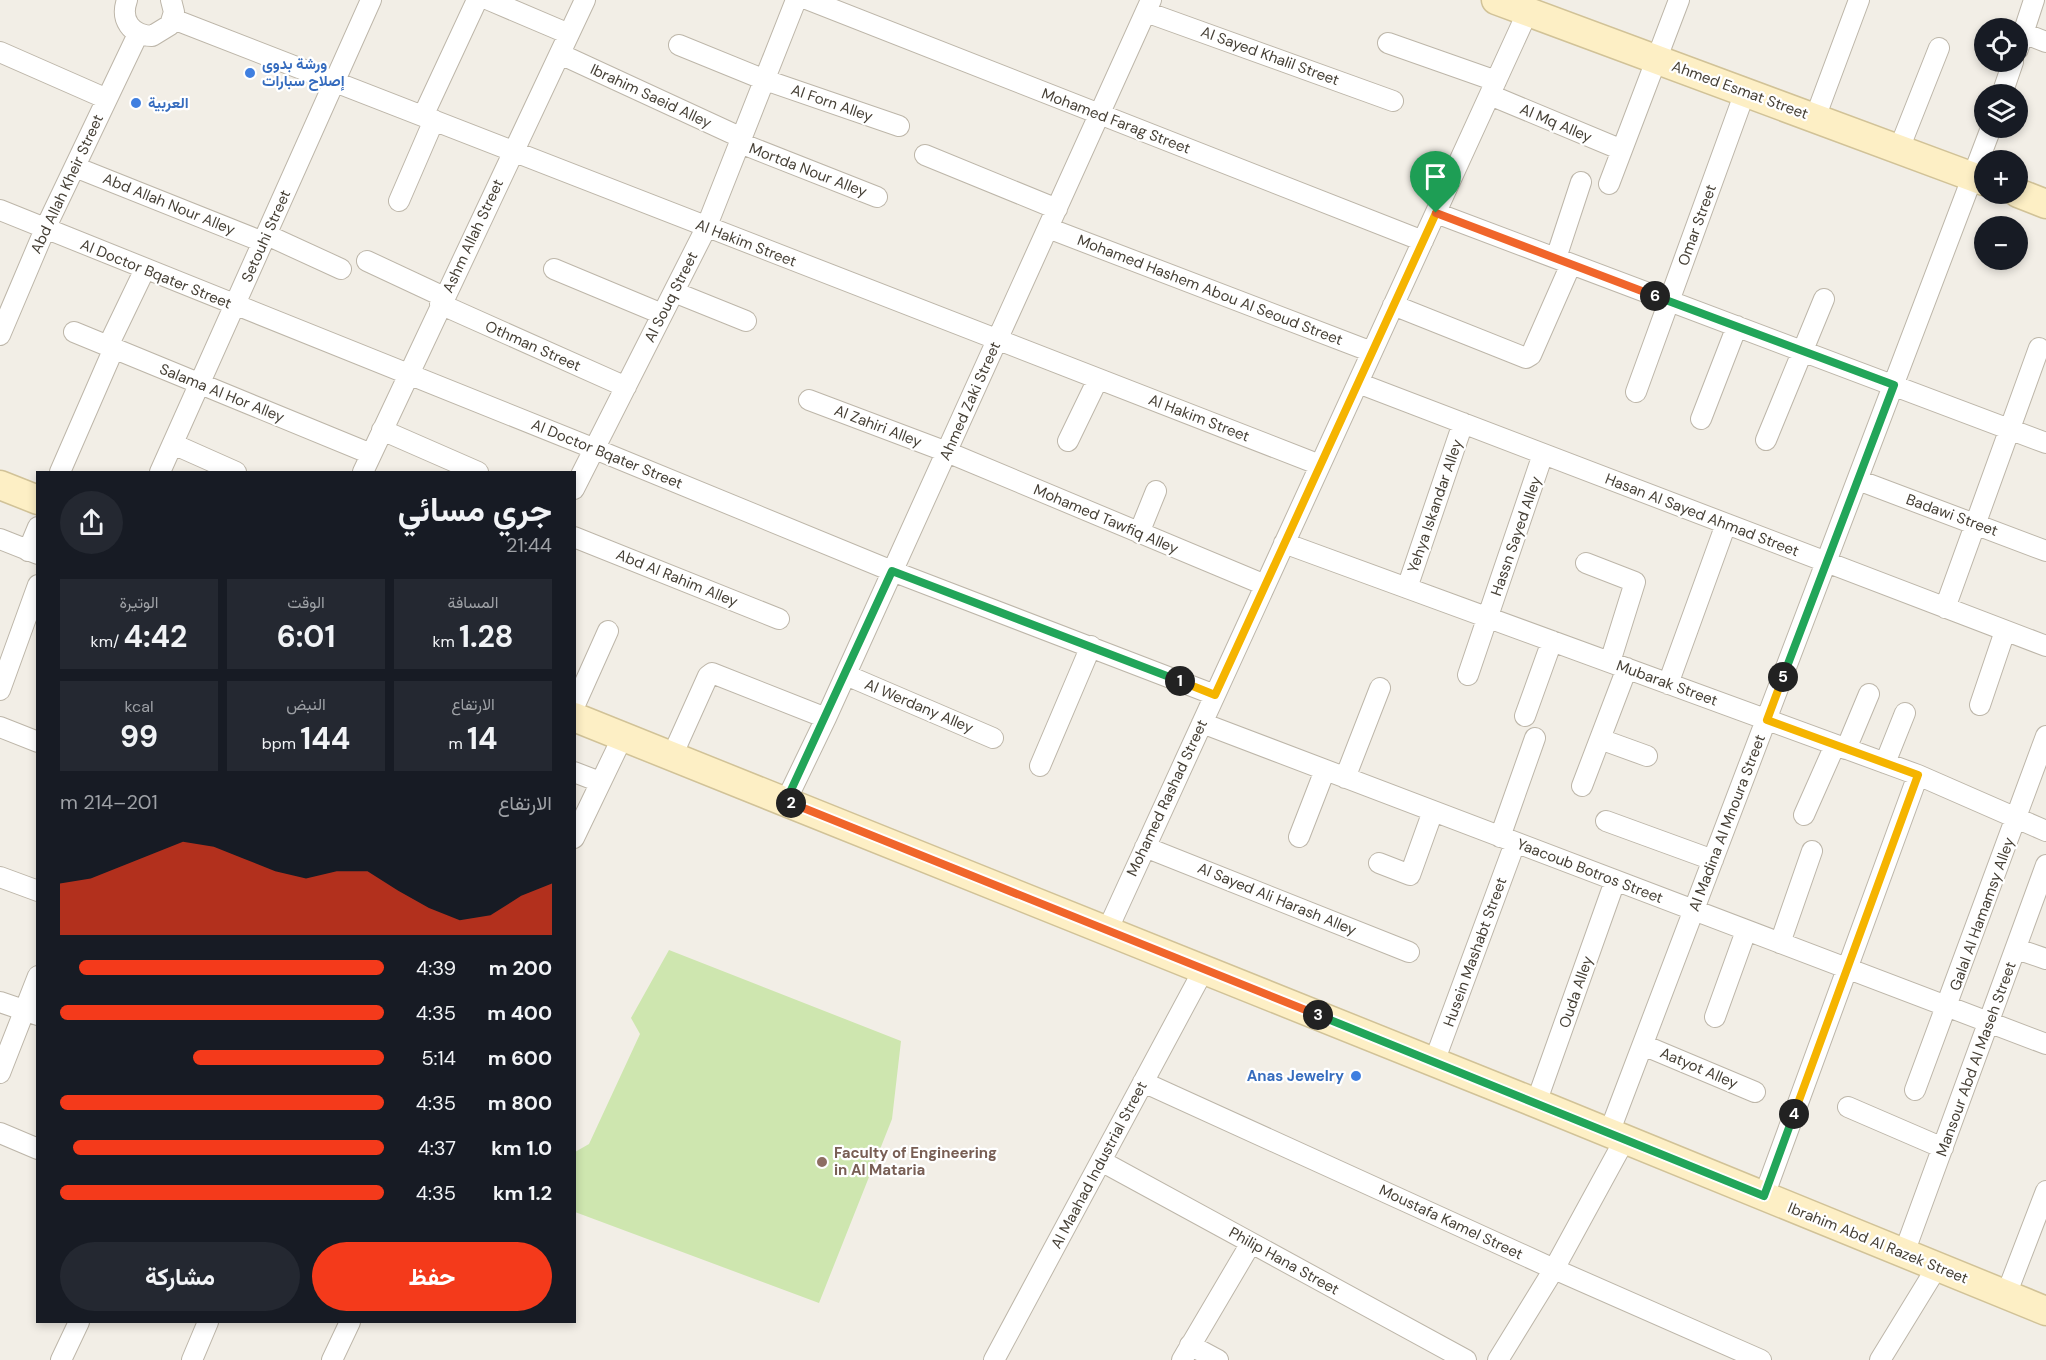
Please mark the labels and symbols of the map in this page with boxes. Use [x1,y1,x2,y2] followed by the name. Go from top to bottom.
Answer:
[1198,22,1342,90] street label: Al Sayed Khalil Street
[262,54,345,91] place label: ورشة بدوى إصلاح سبارات
[1669,56,1811,124] street label: Ahmed Esmat Street
[587,59,716,133] street label: Ibrahim Saeid Alley
[243,66,257,80] marker: ورشة بدوى إصلاح سبارات
[788,80,876,127] street label: Al Forn Alley
[1039,83,1193,159] street label: Mohamed Farag Street
[148,93,189,113] place label: العربية
[129,96,143,110] marker: العربية
[1517,99,1596,147] street label: Al Mq Alley
[26,111,108,257] street label: Abd Allah Kheir Street
[746,138,870,202] street label: Mortda Nour Alley
[1410,151,1461,213] pin
[100,168,239,240] street label: Abd Allah Nour Alley
[438,176,508,296] street label: Ashm Allah Street
[1673,181,1721,268] street label: Omar Street
[237,187,295,285] street label: Setouhi Street
[693,215,799,271] street label: Al Hakim Street
[1074,230,1346,350] street label: Mohamed Hashem Abou Al Seoud Street
[77,234,235,314] street label: Al Doctor Bqater Street
[640,248,703,346] street label: Al Souq Street
[1640,281,1670,311] pin: 6
[482,316,584,376] street label: Othman Street
[935,338,1005,463] street label: Ahmed Zaki Street
[157,359,288,427] street label: Salama Al Hor Alley
[1146,390,1252,446] street label: Al Hakim Street
[831,400,925,452] street label: Al Zahiri Alley
[528,414,686,494] street label: Al Doctor Bqater Street
[1403,436,1467,575] street label: Yehya Iskandar Alley
[1602,469,1802,561] street label: Hasan Al Sayed Ahmad Street
[1486,473,1546,599] street label: Hassn Sayed Alley
[1031,479,1182,559] street label: Mohamed Tawfiq Alley
[1903,489,2001,541] street label: Badawi Street
[613,544,741,612] street label: Abd Al Rahim Alley
[1614,655,1721,711] street label: Mubarak Street
[1768,662,1798,692] pin: 5
[1165,666,1195,696] pin: 1
[862,674,977,738] street label: Al Werdany Alley
[1122,716,1212,880] street label: Mohamed Rashad Street
[1684,732,1770,914] street label: Al Madina Al Mnoura Street
[776,788,806,818] pin: 2
[1514,834,1666,908] street label: Yaacoub Botros Street
[1945,834,2019,993] street label: Galal Al Hamamsy Alley
[1195,858,1360,940] street label: Al Sayed Ali Harash Alley
[1439,874,1511,1029] street label: Husein Mashabt Street
[1554,953,1598,1031] street label: Ouda Alley
[1931,959,2021,1159] street label: Mansour Abd Al Maseh Street
[1303,1000,1333,1030] pin: 3
[1657,1043,1742,1094] street label: Aatyot Alley
[1247,1066,1344,1086] place label: Anas Jewelry
[1349,1069,1363,1083] marker: Anas Jewelry
[1046,1078,1152,1252] street label: Al Maahad Industrial Street
[1779,1099,1809,1129] pin: 4
[834,1143,997,1180] place label: Faculty of Engineering in Al Mataria
[815,1155,829,1169] marker: Faculty of Engineering in Al Mataria
[1376,1180,1526,1264] street label: Moustafa Kamel Street
[1785,1198,1971,1288] street label: Ibrahim Abd Al Razek Street
[1225,1222,1343,1300] street label: Philip Hana Street

